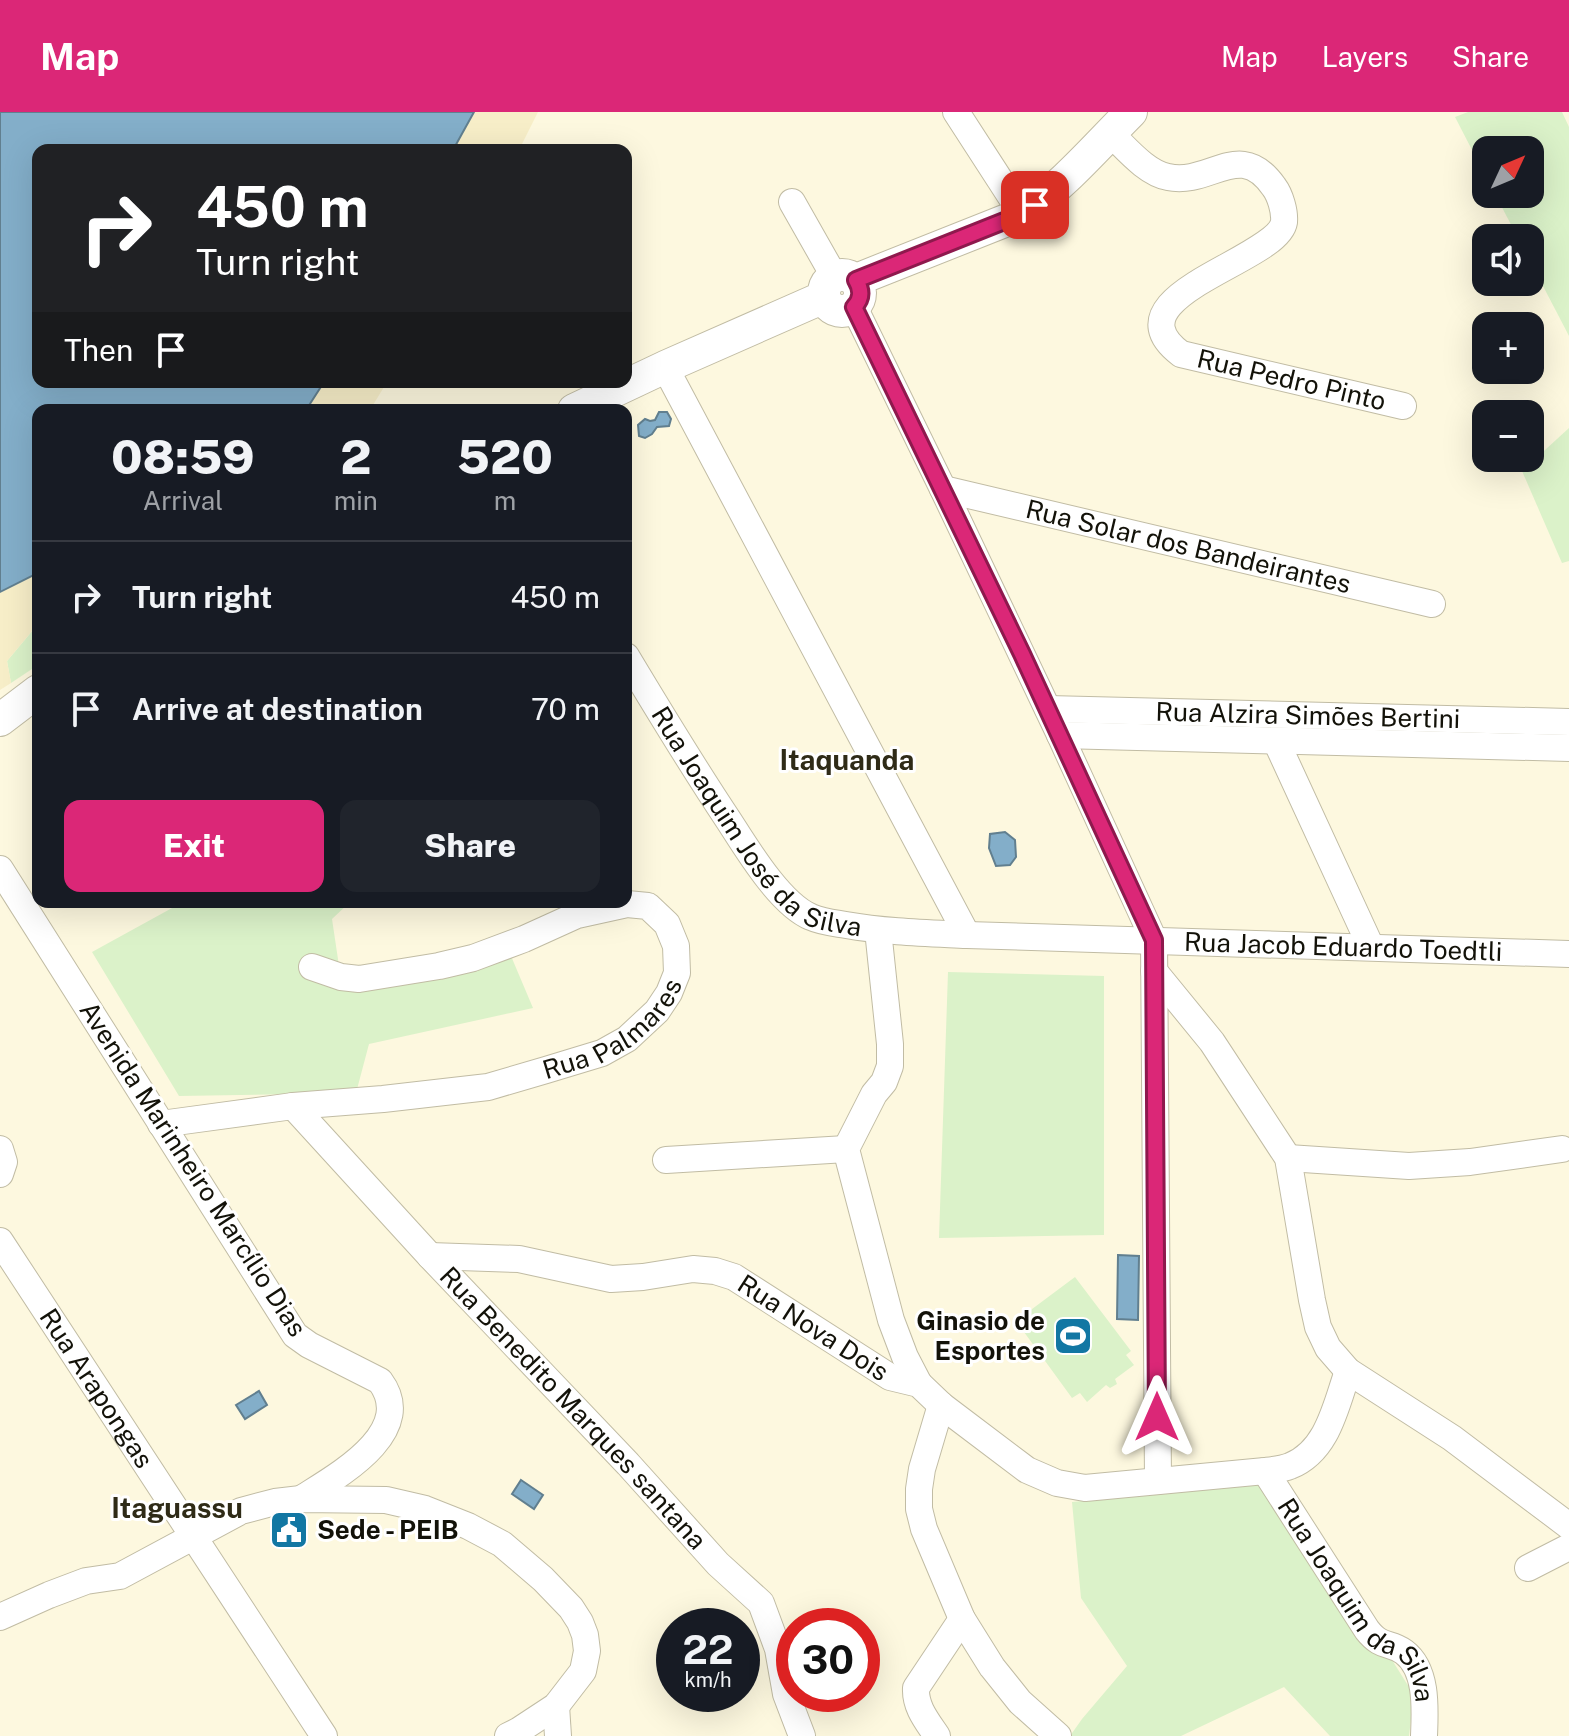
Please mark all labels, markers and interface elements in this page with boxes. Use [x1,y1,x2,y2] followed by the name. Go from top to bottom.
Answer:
[40,34,119,79] text: Map
[1221,40,1278,73] text: Map
[1322,40,1408,73] text: Layers
[1452,40,1529,73] text: Share
[1472,136,1544,208] north arrow
[1472,136,1544,472] map controls
[1001,171,1069,239] pin
[196,174,369,240] text: 450 m
[64,176,168,280] icon: right
[1013,183,1057,227] icon: arrive
[1472,224,1544,296] button: sound
[196,241,359,283] text: Turn right
[1472,312,1544,384] button: +
[149,328,193,372] icon: arrive
[64,332,133,368] text: Then
[1194,342,1389,416] street label: Rua Pedro Pinto
[1472,400,1544,472] button: −
[111,428,255,485] text: 08:59
[340,428,371,485] text: 2
[457,428,553,485] text: 520
[143,485,223,516] text: Arrival
[334,485,378,516] text: min
[494,485,516,516] text: m
[1023,493,1354,599] street label: Rua Solar dos Bandeirantes
[64,575,108,619] icon: right
[132,579,272,615] text: Turn right
[511,579,600,615] text: 450 m
[64,687,108,731] icon: arrive
[132,691,423,727] text: Arrive at destination
[531,691,600,727] text: 70 m
[1155,696,1461,734] street label: Rua Alzira Simões Bertini
[645,701,864,942] street label: Rua Joaquim José da Silva
[780,743,914,776] district label: Itaquanda
[64,800,324,892] button: Exit
[340,800,600,892] button: Share
[1183,926,1503,967] street label: Rua Jacob Eduardo Toedtli
[539,974,688,1085] street label: Rua Palmares
[73,996,313,1342] street label: Avenida Marinheiro Marcílio Dias
[434,1260,713,1555] street label: Rua Benedito Marques santana
[732,1268,895,1387] street label: Rua Nova Dois
[33,1302,160,1474] street label: Rua Arapongas
[916,1305,1045,1366] place label: Ginasio de Esportes
[1052,1315,1094,1357] sports icon: Ginasio de Esportes
[1115,1375,1199,1459] position arrow
[111,1491,243,1524] district label: Itaguassu
[1272,1492,1440,1704] street label: Rua Joaquim da Silva
[268,1509,310,1551] public building icon: Sede - PEIB
[317,1514,458,1545] place label: Sede - PEIB
[776,1608,880,1712] speed limit sign: 30
[683,1626,733,1673] text: 22
[684,1668,732,1692] text: km/h

